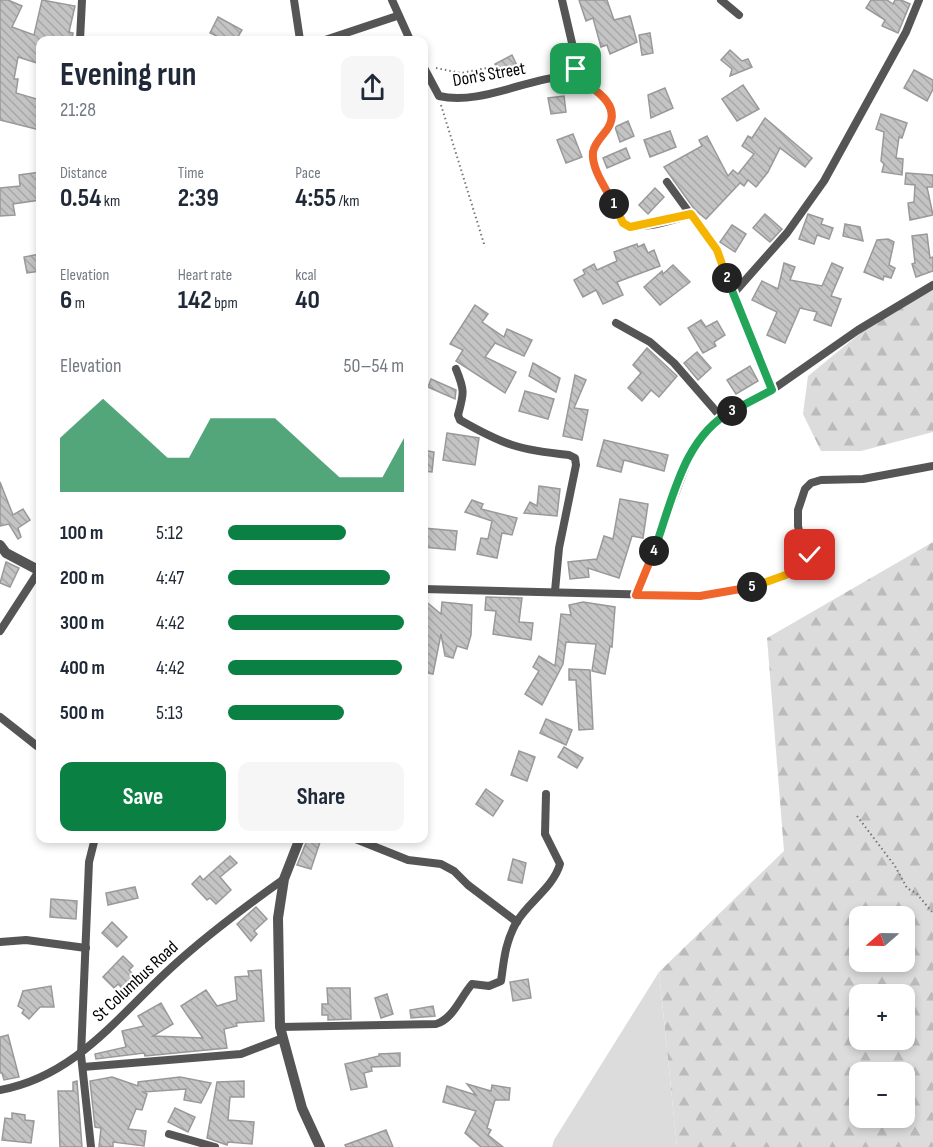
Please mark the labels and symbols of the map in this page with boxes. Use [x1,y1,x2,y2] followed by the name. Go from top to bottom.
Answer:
[550,43,601,94] pin
[451,58,528,91] street label: Don's Street
[599,189,629,219] pin: 1
[712,263,742,293] pin: 2
[717,396,747,426] pin: 3
[784,529,835,580] pin
[639,536,669,566] pin: 4
[737,572,767,602] pin: 5
[849,906,915,972] north arrow
[88,937,182,1026] street label: St Columbus Road

